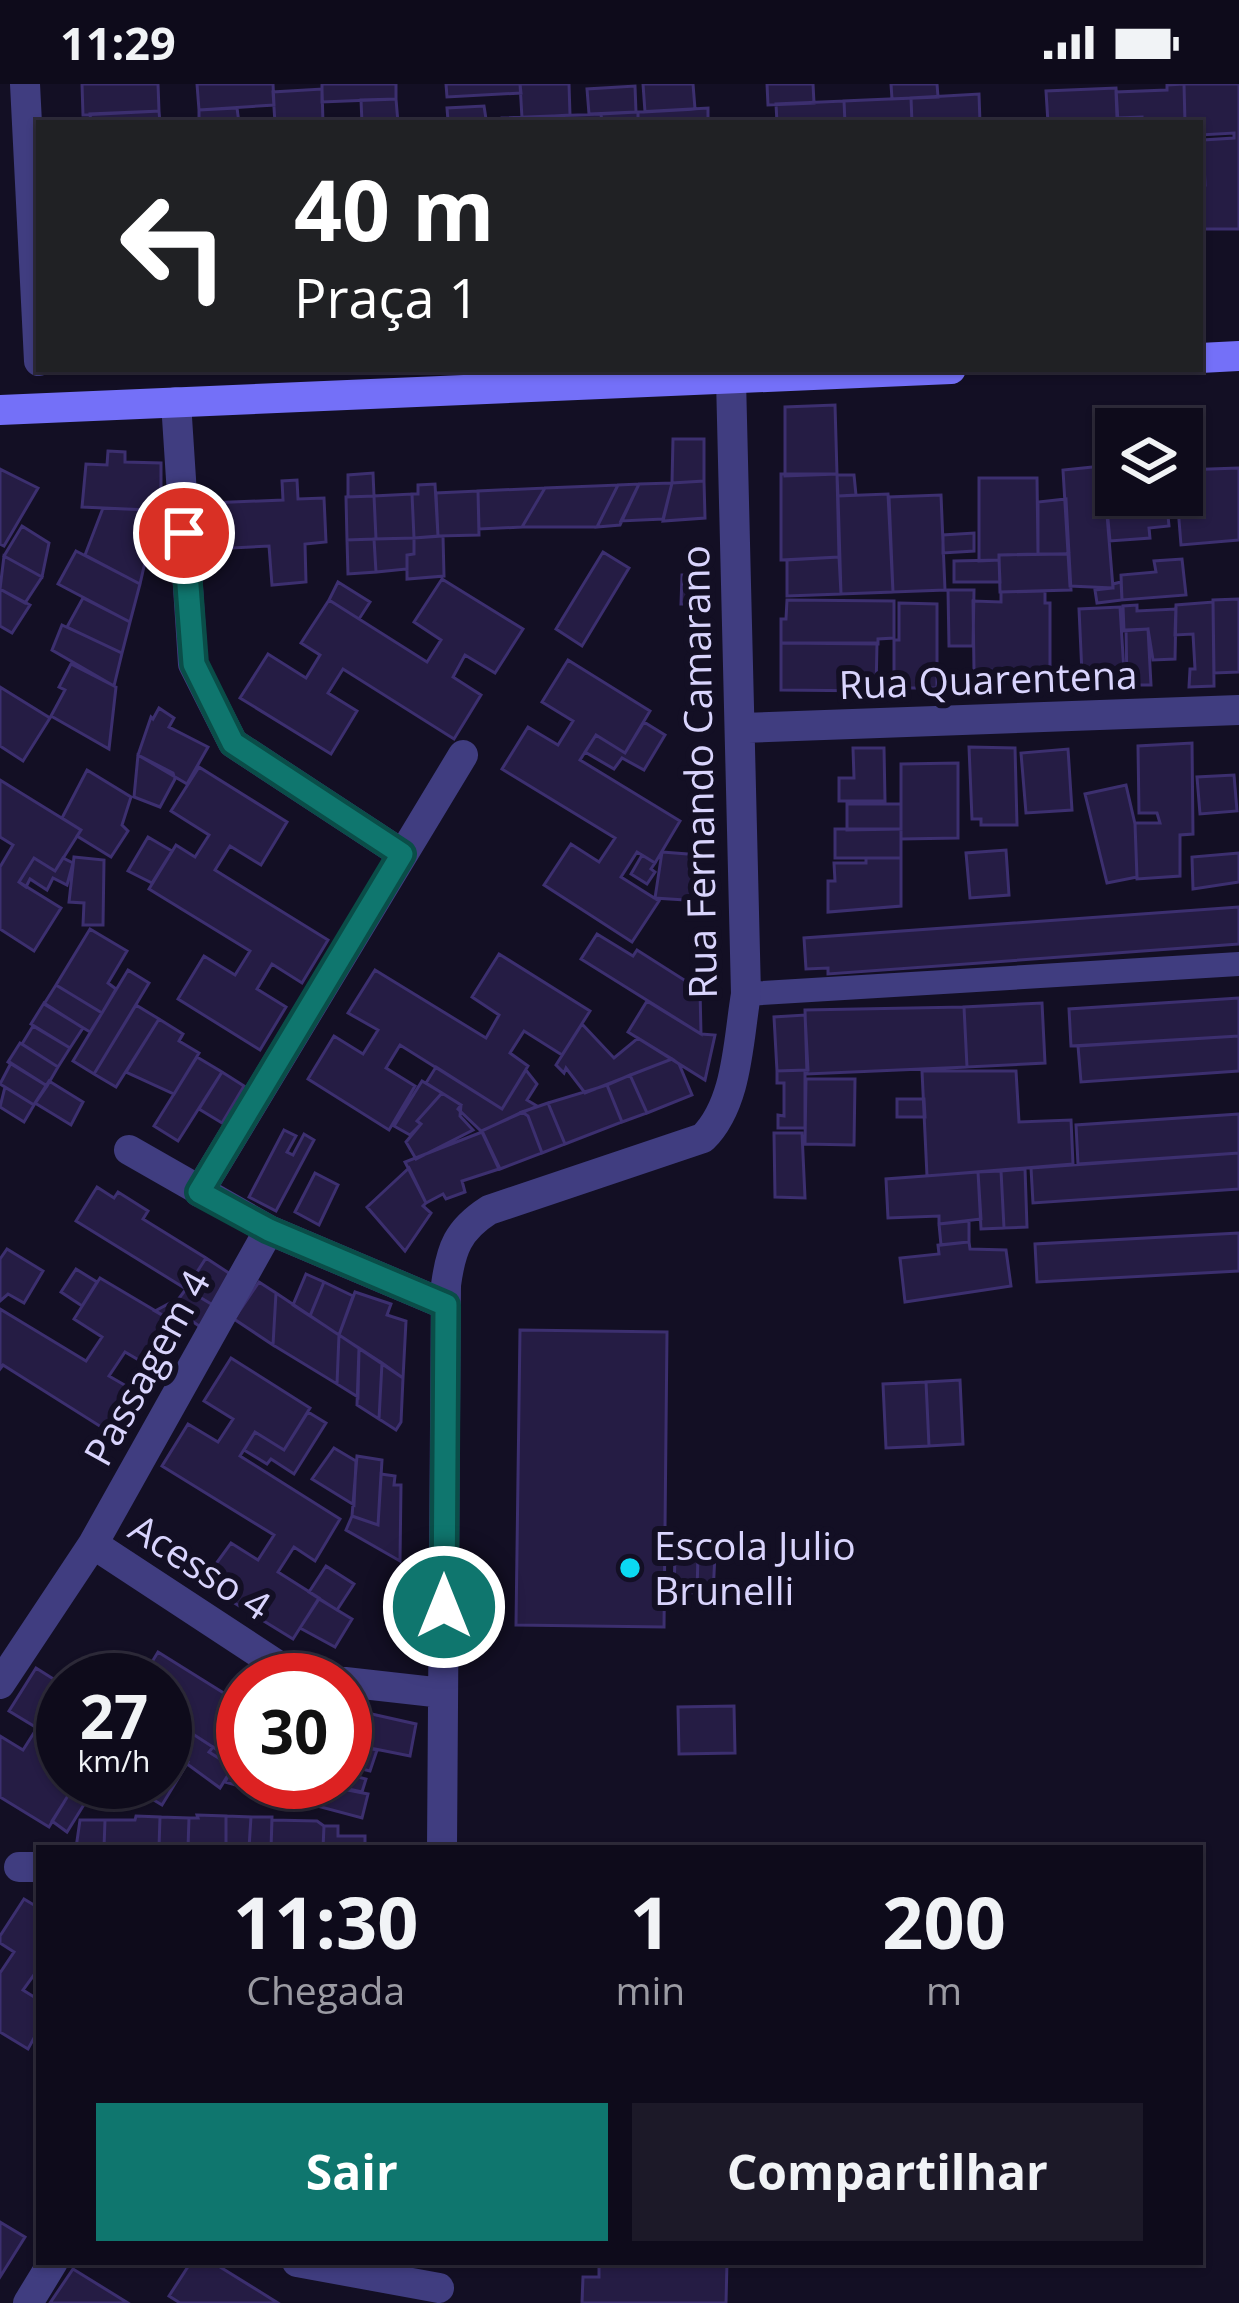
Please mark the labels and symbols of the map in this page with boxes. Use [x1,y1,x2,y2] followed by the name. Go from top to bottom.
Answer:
[133,482,235,584] pin
[667,545,728,999] street label: Rua Fernando Camarano
[838,647,1138,710] street label: Rua Quarentena
[70,1260,221,1474] street label: Passagem 4
[120,1500,282,1631] street label: Acesso 4
[654,1518,856,1616] place label: Escola Julio Brunelli
[381,1544,507,1670] position arrow
[617,1555,643,1581] marker: Escola Julio Brunelli
[216,1653,372,1809] speed limit sign: 30

